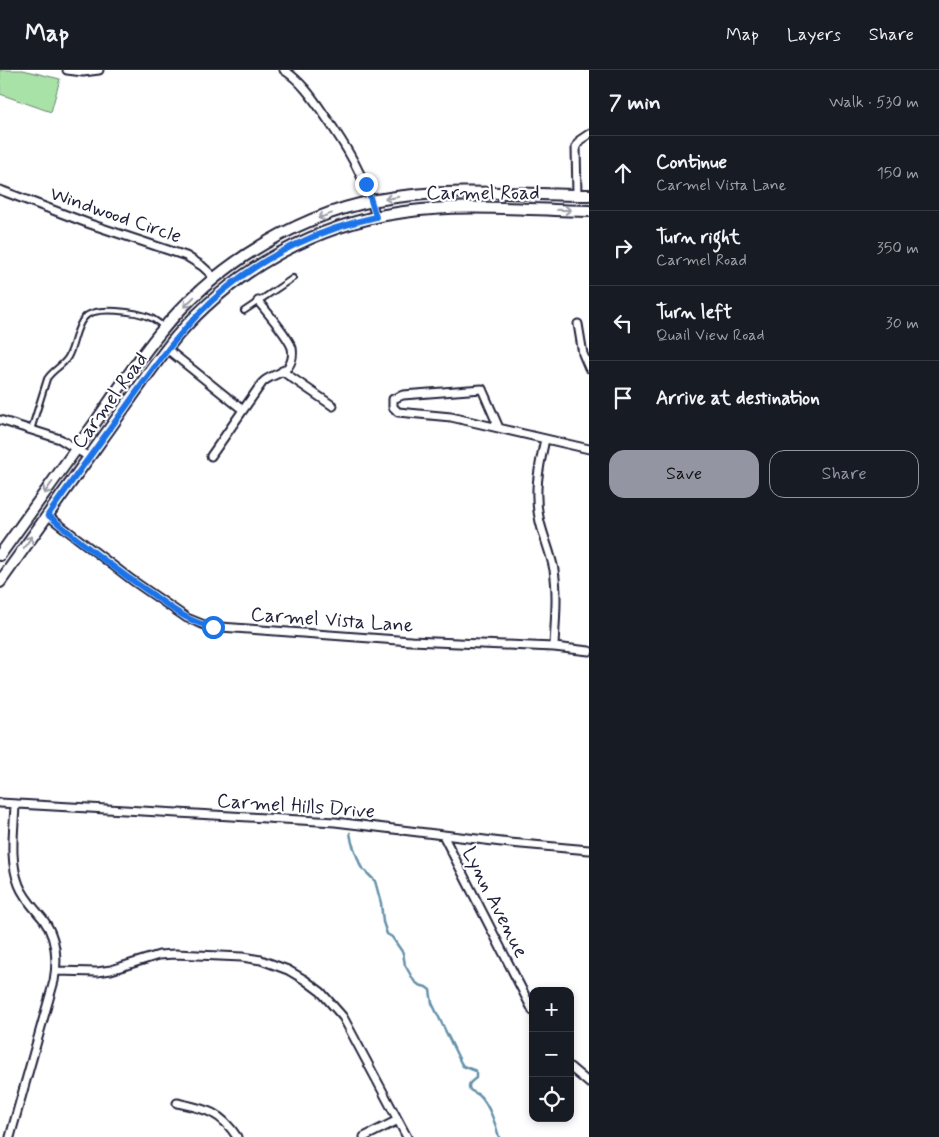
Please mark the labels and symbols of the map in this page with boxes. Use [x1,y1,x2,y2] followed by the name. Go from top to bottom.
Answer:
[355,173,378,196] route end
[46,180,185,251] street label: Windwood Circle
[426,180,540,207] street label: Carmel Road
[384,193,400,203] one-way arrow
[556,206,572,215] one-way arrow
[318,212,334,221] one-way arrow
[183,296,195,308] one-way arrow
[66,347,154,455] street label: Carmel Road
[43,481,53,495] one-way arrow
[23,535,33,549] one-way arrow
[250,601,414,640] street label: Carmel Vista Lane
[202,616,225,639] route start
[216,788,376,825] street label: Carmel Hills Drive
[455,843,534,963] street label: Lynn Avenue

